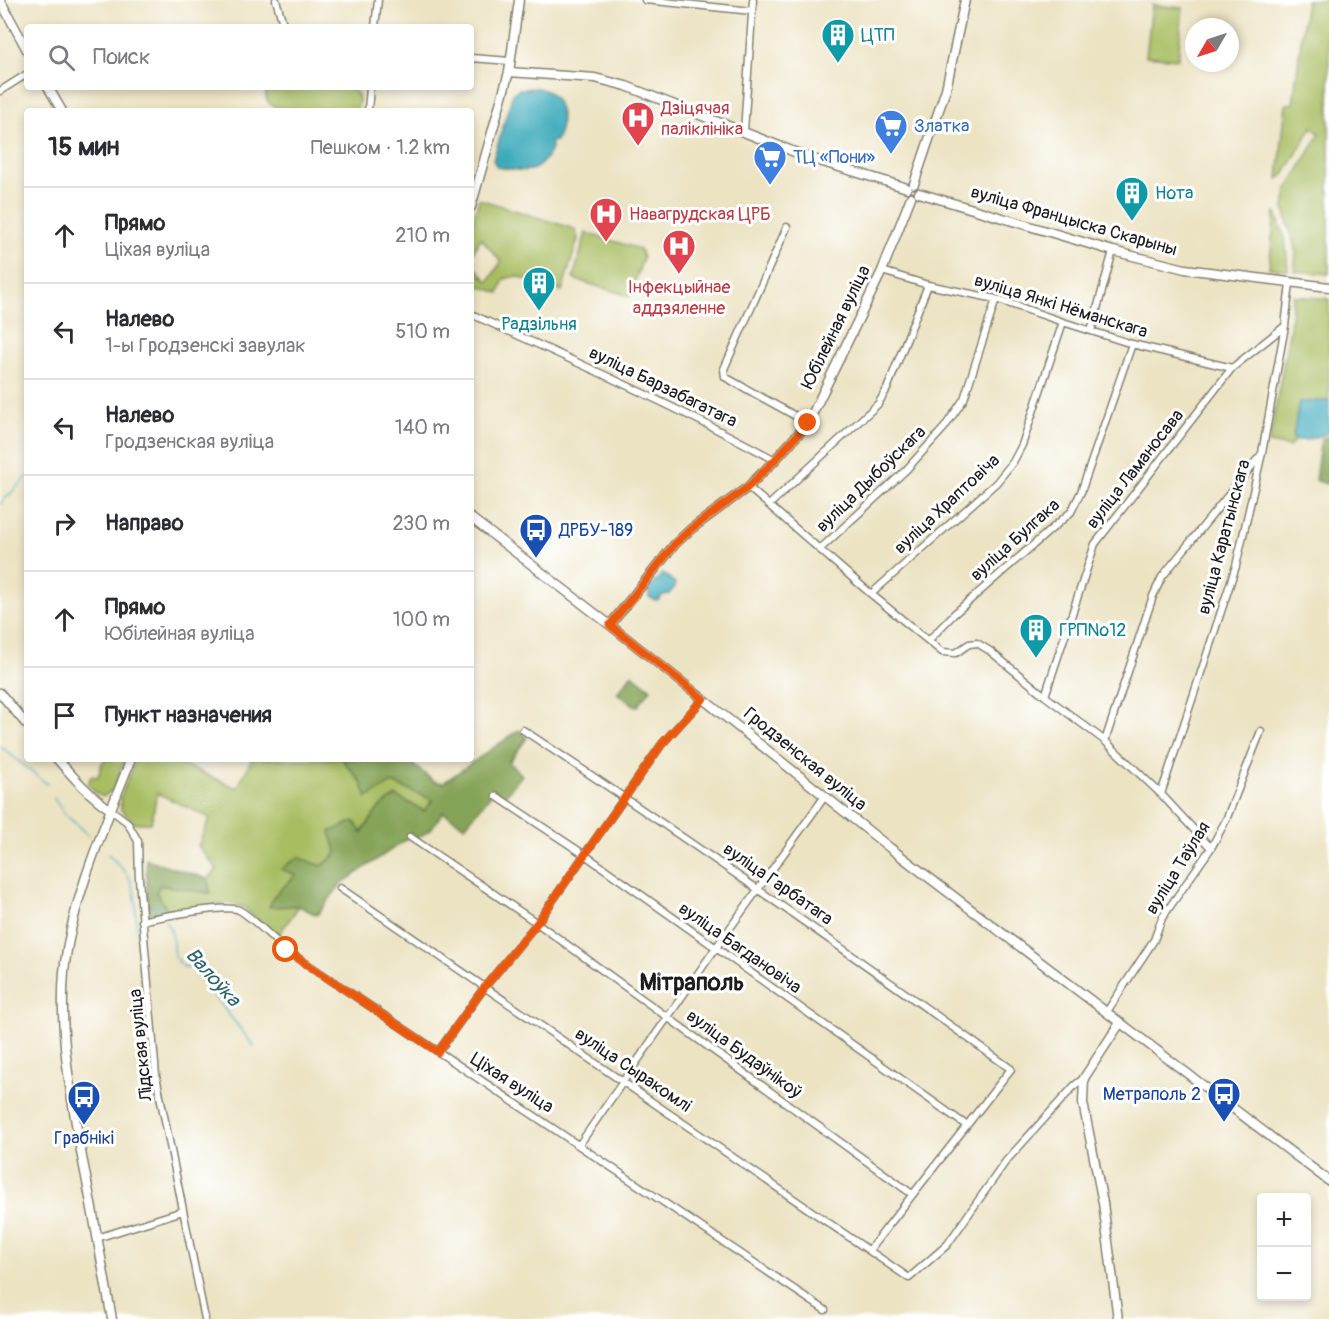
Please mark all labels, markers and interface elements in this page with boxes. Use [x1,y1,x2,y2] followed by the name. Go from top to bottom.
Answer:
[820,17,856,64] building icon: ЦТП
[1185,18,1239,72] north arrow
[24,24,474,90] search box
[861,24,895,47] place label: ЦТП
[45,41,78,74] icon: search
[93,43,150,71] text: Поиск
[660,97,743,141] place label: Дзіцячая паліклініка
[620,100,656,147] hospital icon: Дзіцячая паліклініка
[873,108,909,155] supermarket icon: Златка
[914,115,969,138] place label: Златка
[48,131,120,163] text: 15 мин
[311,135,450,160] text: Пешком · 1.2 km
[752,139,788,186] supermarket icon: ТЦ «Пони»
[793,146,875,169] place label: ТЦ «Пони»
[1114,175,1150,222] building icon: Нота
[968,180,1180,262] street label: вуліца Францыска Скарыны
[1155,182,1193,205] place label: Нота
[588,196,624,243] hospital icon: Навагрудская ЦРБ
[629,203,771,226] place label: Навагрудская ЦРБ
[105,209,165,237] text: Прямо
[48,219,81,252] icon: ahead
[395,223,450,248] text: 210 m
[661,228,697,275] hospital icon: Інфекцыйнае аддзяленне
[105,237,210,262] text: Ціхая вуліца
[796,261,876,393] street label: Юбілейная вуліца
[521,265,557,312] building icon: Радзільня
[971,269,1151,343] street label: вуліца Янкі Нёманскага
[628,276,730,320] place label: Інфекцыйнае аддзяленне
[105,305,174,333] text: Налево
[501,313,577,336] place label: Радзільня
[48,315,81,348] icon: left
[396,319,450,344] text: 510 m
[105,333,306,358] text: 1-ы Гродзенскі завулак
[585,341,741,433] street label: вуліца Барзабагатага
[105,401,174,429] text: Налево
[1081,405,1189,533] street label: вуліца Ламаносава
[794,409,820,435] route end
[48,411,81,444] icon: left
[395,415,450,440] text: 140 m
[811,421,931,537] street label: вуліца Дыбоўскага
[105,429,274,454] text: Гродзенская вуліца
[889,449,1005,559] street label: вуліца Храптовіча
[1192,457,1256,617] street label: вуліца Каратынскага
[965,494,1065,586] street label: вуліца Булгака
[48,507,81,540] icon: right
[105,509,184,537] text: Направо
[393,511,450,536] text: 230 m
[518,512,554,559] bus stop icon: ДРБУ-189
[558,519,633,542] place label: ДРБУ-189
[105,593,165,621] text: Прямо
[48,603,81,636] icon: ahead
[393,607,450,632] text: 100 m
[1018,612,1054,659] building icon: ГРП№12
[1059,619,1126,642] place label: ГРП№12
[105,621,255,646] text: Юбілейная вуліца
[48,699,81,732] icon: arrive
[105,701,272,729] text: Пункт назначения
[739,702,871,816] street label: Гродзенская вуліца
[1140,817,1216,919] street label: вуліца Таўлая
[719,838,837,930] street label: вуліца Гарбатага
[674,897,806,999] street label: вуліца Багдановіча
[272,936,298,962] route start
[180,943,247,1013] water label: Валоўка
[640,968,744,997] district label: Мітраполь
[124,988,158,1103] street label: Лідская вуліца
[682,1004,806,1104] street label: вуліца Будаўнікоў
[570,1022,696,1118] street label: вуліца Сыракомлі
[466,1048,558,1118] street label: Ціхая вуліца
[1206,1076,1242,1123] bus stop icon: Метраполь 2
[66,1079,102,1126] bus stop icon: Грабнікі
[1103,1083,1201,1106] place label: Метраполь 2
[54,1127,114,1150] place label: Грабнікі
[1257,1193,1311,1301] map controls
[1257,1193,1311,1247] button: +
[1257,1247,1311,1301] button: −

